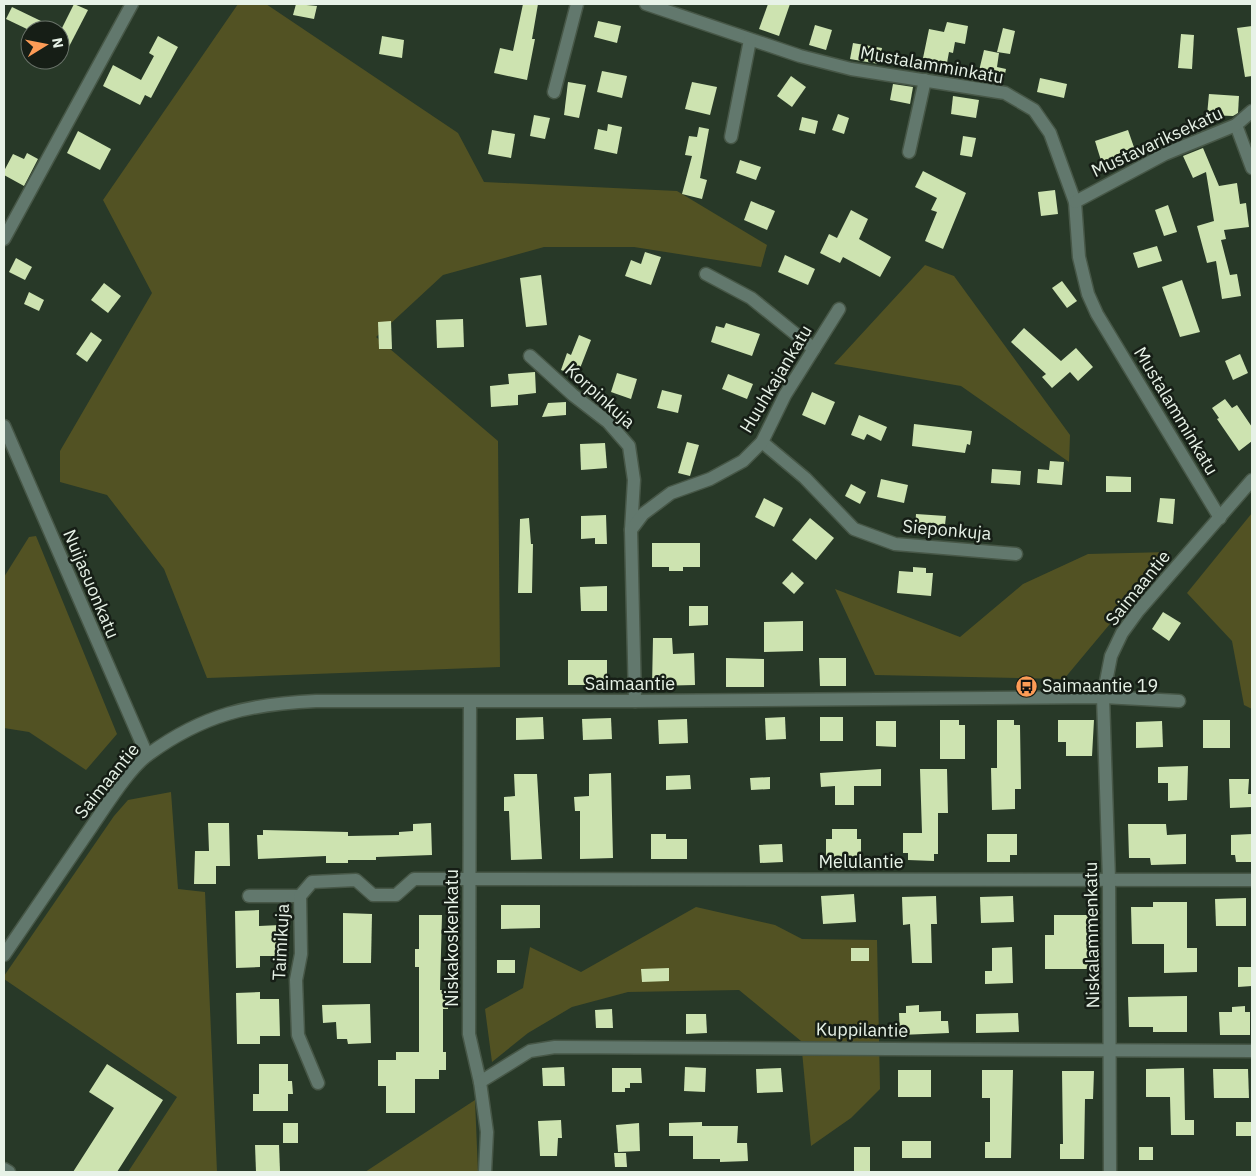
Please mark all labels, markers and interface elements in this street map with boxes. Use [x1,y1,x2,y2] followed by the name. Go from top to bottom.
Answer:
[20,20,70,70] north arrow
[48,36,68,49] text: N
[858,41,1006,88] street label: Mustalamminkatu
[1087,101,1226,182] street label: Mustavariksekatu
[734,320,817,437] street label: Huuhkajankatu
[1129,342,1224,479] street label: Mustalamminkatu
[561,358,640,433] street label: Korpinkuja
[902,514,993,545] street label: Sieponkuja
[58,526,125,642] street label: Nuijasuonkatu
[1100,545,1175,630] street label: Saimaantie
[585,672,675,695] street label: Saimaantie
[1014,674,1038,698] bus stop icon: Saimaantie 19
[1042,674,1158,697] place label: Saimaantie 19
[69,738,144,823] street label: Saimaantie
[818,850,904,873] street label: Melulantie
[1079,862,1104,1008] street label: Niskalammenkatu
[440,869,463,1007] street label: Niskakoskenkatu
[267,903,294,981] street label: Taimikuja
[816,1017,908,1042] street label: Kuppilantie

